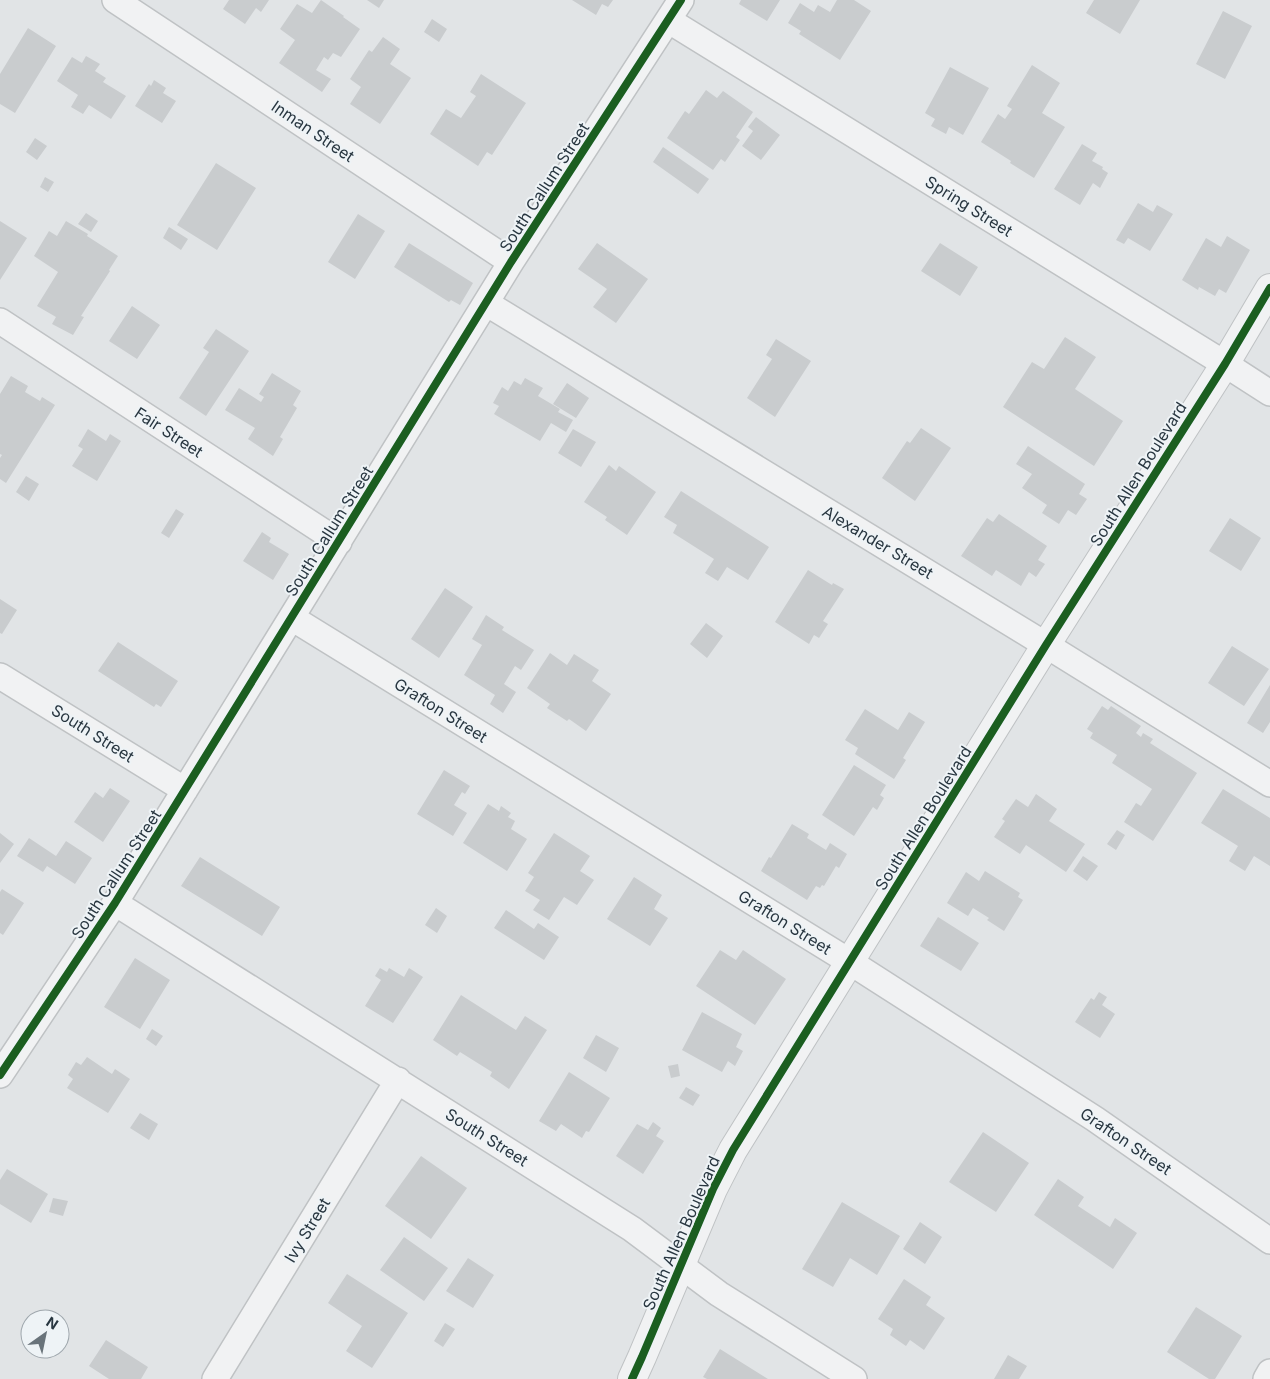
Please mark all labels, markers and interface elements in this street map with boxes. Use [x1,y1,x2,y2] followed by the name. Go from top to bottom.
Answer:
[268,96,358,166] street label: Inman Street
[495,119,593,255] street label: South Callum Street
[922,171,1016,241] street label: Spring Street
[1085,398,1191,550] street label: South Allen Boulevard
[131,402,207,462] street label: Fair Street
[281,462,377,600] street label: South Callum Street
[819,501,937,583] street label: Alexander Street
[391,673,491,747] street label: Grafton Street
[48,700,138,766] street label: South Street
[870,742,976,894] street label: South Allen Boulevard
[67,806,165,942] street label: South Callum Street
[735,885,835,959] street label: Grafton Street
[1076,1103,1176,1179] street label: Grafton Street
[442,1104,532,1170] street label: South Street
[638,1153,724,1313] street label: South Allen Boulevard
[280,1194,334,1266] street label: Ivy Street
[20,1309,70,1359] north arrow
[43,1313,61,1333] text: N

